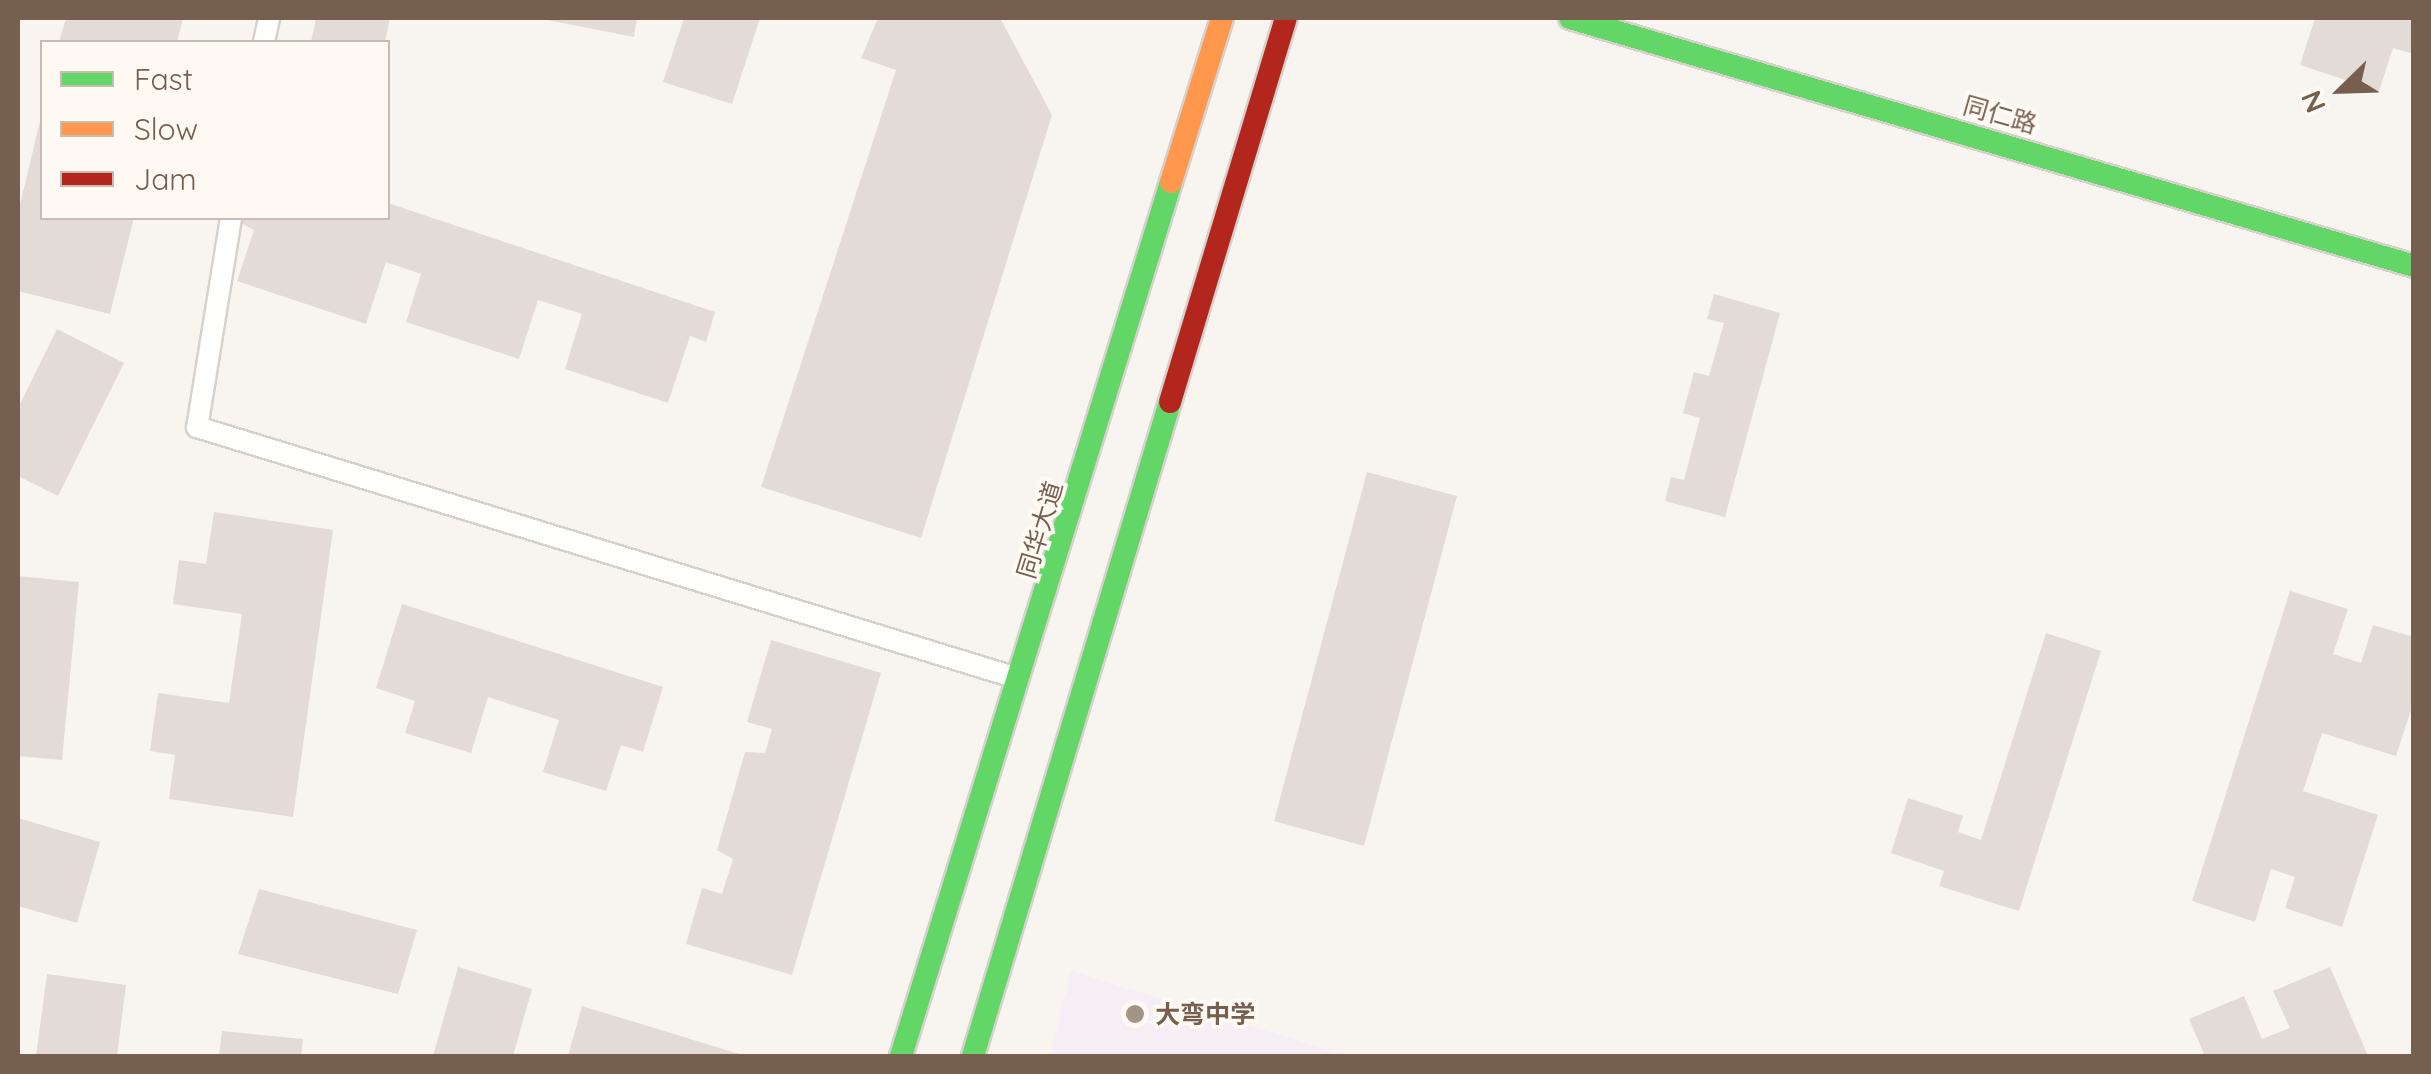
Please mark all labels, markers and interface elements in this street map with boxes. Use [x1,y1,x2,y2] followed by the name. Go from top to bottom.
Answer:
[40,40,390,220] legend
[2291,40,2391,140] north arrow
[134,60,193,98] text: Fast
[2293,86,2333,118] text: N
[1960,90,2040,140] street label: 同仁路
[134,110,198,148] text: Slow
[134,160,197,198] text: Jam
[1011,478,1069,582] street label: 同华大道
[1155,999,1255,1029] place label: 大弯中学
[1124,1003,1146,1025] marker: 大弯中学

